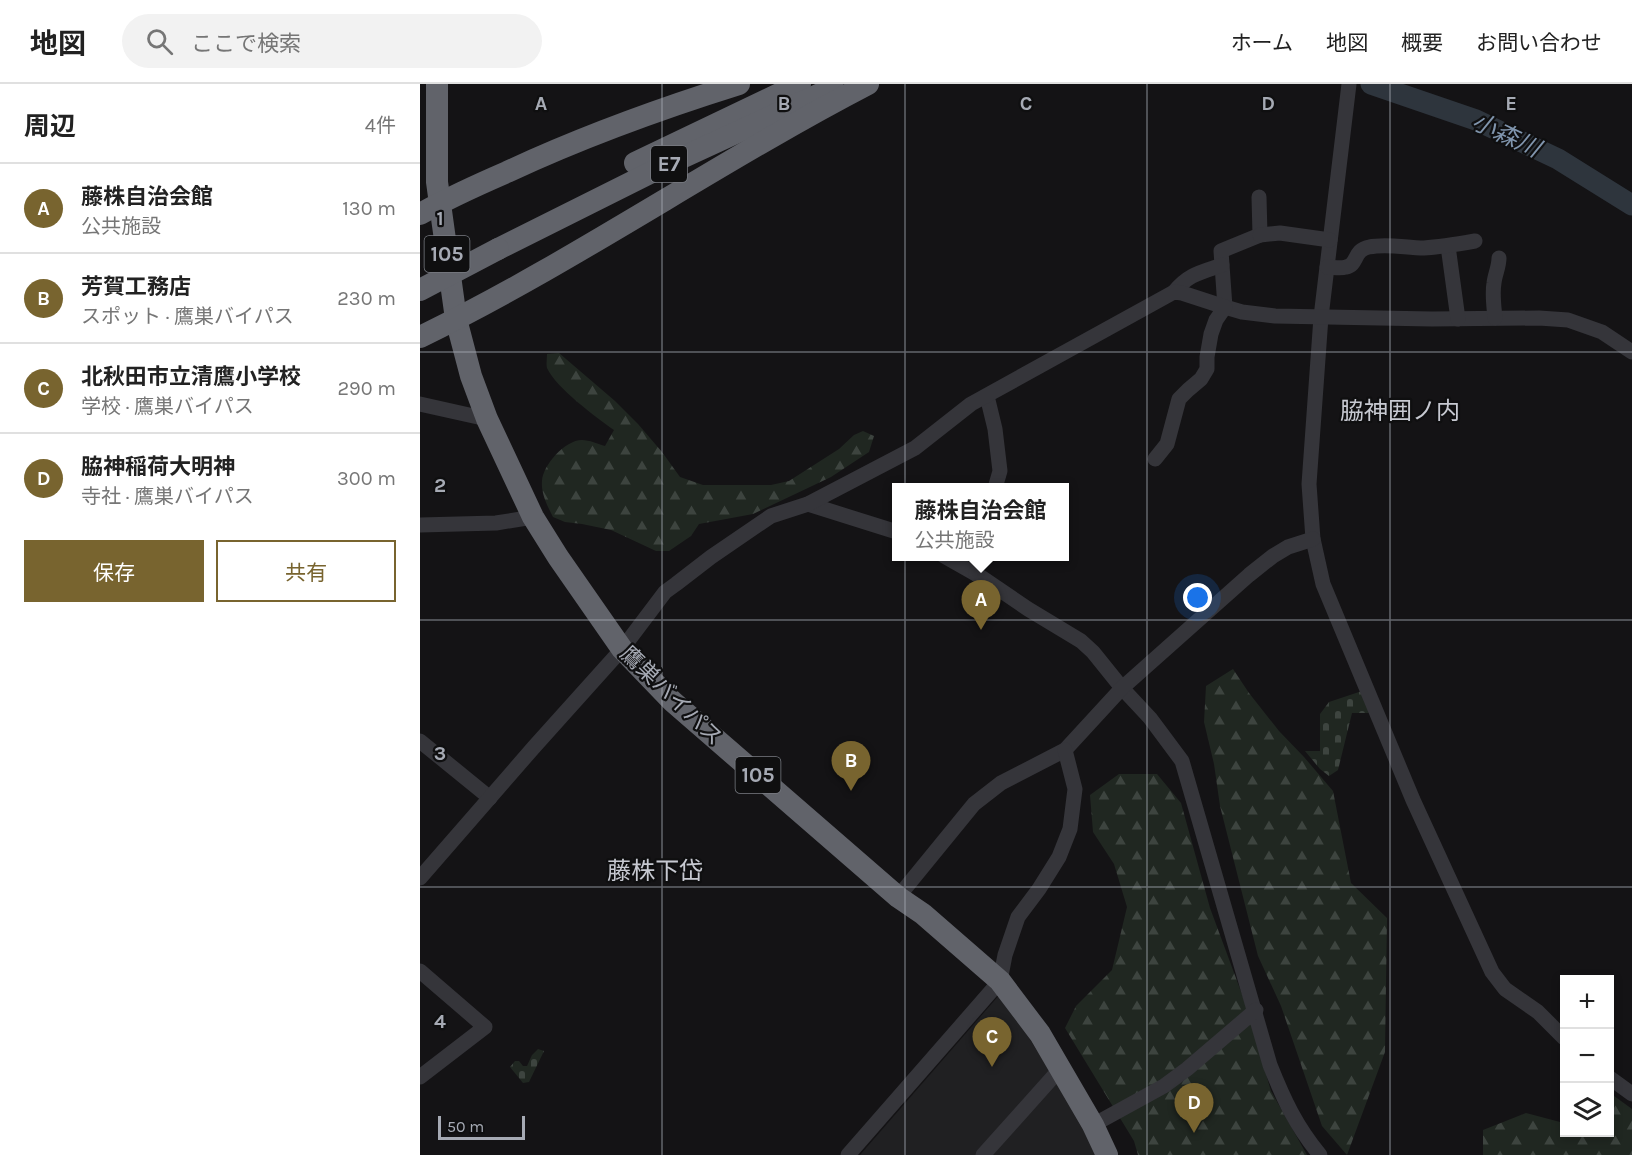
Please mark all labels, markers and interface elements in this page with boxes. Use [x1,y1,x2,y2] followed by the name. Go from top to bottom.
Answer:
[122,14,542,68] search box
[143,25,176,58] icon: search
[30,27,86,60] text: 地図
[191,31,301,57] text: ここで検索
[1231,31,1293,55] text: ホーム
[1326,31,1368,55] text: 地図
[1401,31,1443,55] text: 概要
[1476,31,1602,55] text: お問い合わせ
[535,92,548,115] text: A
[778,92,790,115] text: B
[1020,92,1032,115] text: C
[1261,92,1275,115] text: D
[1505,92,1517,115] text: E
[1467,107,1547,164] water label: 小森川
[24,111,76,142] text: 周辺
[365,114,396,137] text: 4件
[651,146,687,182] road number: E7
[81,184,213,210] text: 藤株自治会館
[37,197,50,220] text: A
[342,197,396,220] text: 130 m
[436,207,444,230] text: 1
[81,215,161,238] text: 公共施設
[424,236,470,272] road number: 105
[81,274,191,300] text: 芳賀工務店
[37,287,50,310] text: B
[337,287,396,310] text: 230 m
[81,305,294,328] text: スポット · 鷹巣バイパス
[81,364,301,390] text: 北秋田市立清鷹小学校
[37,377,50,400] text: C
[337,377,396,400] text: 290 m
[81,395,254,418] text: 学校 · 鷹巣バイパス
[1340,397,1460,425] district label: 脇神囲ノ内
[81,454,235,480] text: 脇神稲荷大明神
[37,467,50,490] text: D
[337,467,396,490] text: 300 m
[434,474,446,497] text: 2
[892,483,1069,561] popup
[81,485,254,508] text: 寺社 · 鷹巣バイパス
[914,498,1047,524] text: 藤株自治会館
[914,529,994,552] text: 公共施設
[24,540,204,602] button: 保存
[216,540,396,602] button: 共有
[962,580,1000,630] pin: A
[1183,583,1212,612] your location
[615,641,728,751] street label: 鷹巣バイパス
[434,742,446,765] text: 3
[832,742,870,791] pin: B
[736,757,780,793] road number: 105
[607,857,703,885] district label: 藤株下岱
[1560,975,1614,1137] map controls
[1560,975,1614,1029] button: +
[434,1010,446,1033] text: 4
[972,1018,1012,1067] pin: C
[1560,1029,1614,1083] button: −
[1560,1083,1614,1137] button: layers
[1174,1084,1214,1133] pin: D
[438,1113,525,1140] scale bar
[447,1117,484,1136] text: 50 m

